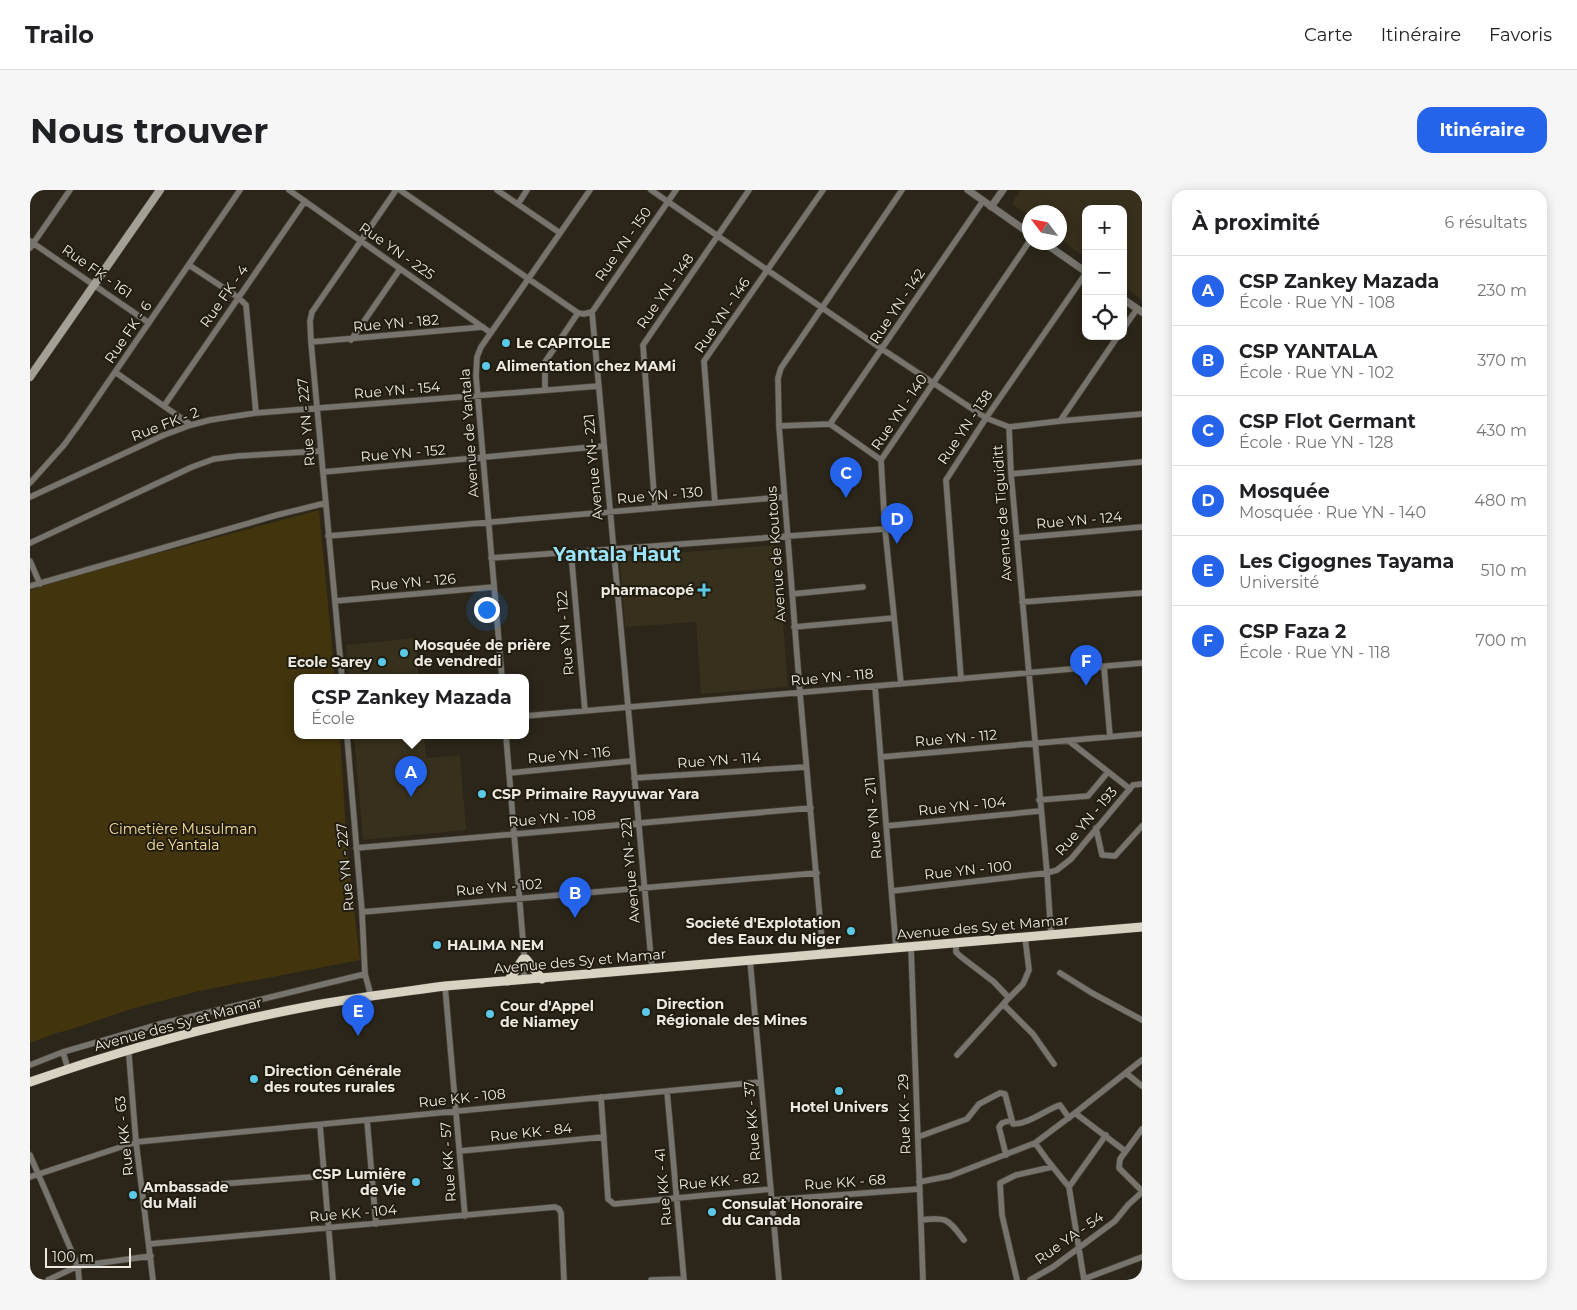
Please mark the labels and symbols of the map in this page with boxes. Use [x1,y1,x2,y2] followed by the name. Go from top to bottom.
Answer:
[591,203,655,285] street label: Rue YN - 150
[1022,205,1067,250] north arrow
[356,218,438,284] street label: Rue YN - 225
[58,240,136,302] street label: Rue FK - 161
[632,250,698,332] street label: Rue YN - 148
[196,261,253,331] street label: Rue FK - 4
[865,265,929,347] street label: Rue YN - 142
[690,273,754,356] street label: Rue YN - 146
[100,297,156,367] street label: Rue FK - 6
[352,310,440,336] street label: Rue YN - 182
[516,334,611,352] place label: Le CAPITOLE
[500,337,512,349] marker: Le CAPITOLE
[495,357,676,375] place label: Alimentation chez MAMi
[480,360,492,372] marker: Alimentation chez MAMi
[456,368,482,498] street label: Avenue de Yantala
[867,370,931,454] street label: Rue YN - 140
[293,377,319,467] street label: Rue YN - 227
[353,377,442,403] street label: Rue YN - 154
[933,386,997,468] street label: Rue YN - 138
[129,403,201,445] street label: Rue FK - 2
[579,413,607,521] street label: Avenue YN- 221
[360,440,446,466] street label: Rue YN - 152
[988,444,1016,582] street label: Avenue de Tiguiditt
[830,457,862,498] pin: C
[616,482,704,508] street label: Rue YN - 130
[762,485,790,623] street label: Avenue de Koutous
[881,503,913,544] pin: D
[1035,507,1124,533] street label: Rue YN - 124
[552,543,681,566] district label: Yantala Haut
[369,569,457,595] street label: Rue YN - 126
[601,581,694,599] place label: pharmacopé
[698,584,710,596] marker: pharmacopé
[552,590,578,676] street label: Rue YN - 122
[474,597,500,623] your location
[414,636,551,670] place label: Mosquée de prière de vendredi
[1070,645,1102,686] pin: F
[398,647,410,659] marker: Mosquée de prière de vendredi
[288,653,373,671] place label: Ecole Sarey
[376,656,388,668] marker: Ecole Sarey
[790,664,874,690] street label: Rue YN - 118
[914,725,998,751] street label: Rue YN - 112
[527,742,612,768] street label: Rue YN - 116
[677,748,762,772] street label: Rue YN - 114
[395,756,427,797] pin: A
[860,776,886,860] street label: Rue YN - 211
[1051,783,1121,859] street label: Rue YN - 193
[492,785,699,803] place label: CSP Primaire Rayyuwar Yara
[476,788,488,800] marker: CSP Primaire Rayyuwar Yara
[917,792,1007,820] street label: Rue YN - 104
[508,805,597,831] street label: Rue YN - 108
[616,816,644,924] street label: Avenue YN- 221
[109,820,257,854] park label: Cimetière Musulman de Yantala
[332,822,358,912] street label: Rue YN - 227
[923,856,1013,884] street label: Rue YN - 100
[455,874,543,900] street label: Rue YN - 102
[559,877,591,918] pin: B
[896,910,1070,944] street label: Avenue des Sy et Mamar
[686,914,841,948] place label: Societé d'Explotation des Eaux du Niger
[845,925,857,937] marker: Societé d'Explotation des Eaux du Niger
[447,936,544,954] place label: HALIMA NEM
[431,939,443,951] marker: HALIMA NEM
[493,944,667,978] street label: Avenue des Sy et Mamar
[92,993,264,1055] street label: Avenue des Sy et Mamar
[342,995,374,1036] pin: E
[656,995,808,1029] place label: Direction Régionale des Mines
[500,997,594,1031] place label: Cour d'Appel de Niamey
[640,1006,652,1018] marker: Direction Régionale des Mines
[484,1008,496,1020] marker: Cour d'Appel de Niamey
[264,1062,402,1096] place label: Direction Générale des routes rurales
[248,1073,260,1085] marker: Direction Générale des routes rurales
[894,1073,914,1155] street label: Rue KK - 29
[740,1080,764,1162] street label: Rue KK - 37
[418,1084,507,1112] street label: Rue KK - 108
[833,1085,845,1097] marker: Hotel Univers
[111,1095,137,1177] street label: Rue KK - 63
[790,1098,889,1116] place label: Hotel Univers
[489,1119,574,1145] street label: Rue KK - 84
[436,1121,460,1203] street label: Rue KK - 57
[651,1147,675,1227] street label: Rue KK - 41
[312,1165,406,1199] place label: CSP Lumiêre de Vie
[678,1168,760,1194] street label: Rue KK - 82
[804,1170,886,1194] street label: Rue KK - 68
[410,1176,422,1188] marker: CSP Lumiêre de Vie
[142,1178,229,1212] place label: Ambassade du Mali
[127,1189,139,1201] marker: Ambassade du Mali
[722,1195,863,1229] place label: Consulat Honoraire du Canada
[308,1200,398,1226] street label: Rue KK - 104
[706,1206,718,1218] marker: Consulat Honoraire du Canada
[1031,1207,1107,1268] street label: Rue YA - 54
[45,1245,131,1268] scale bar

